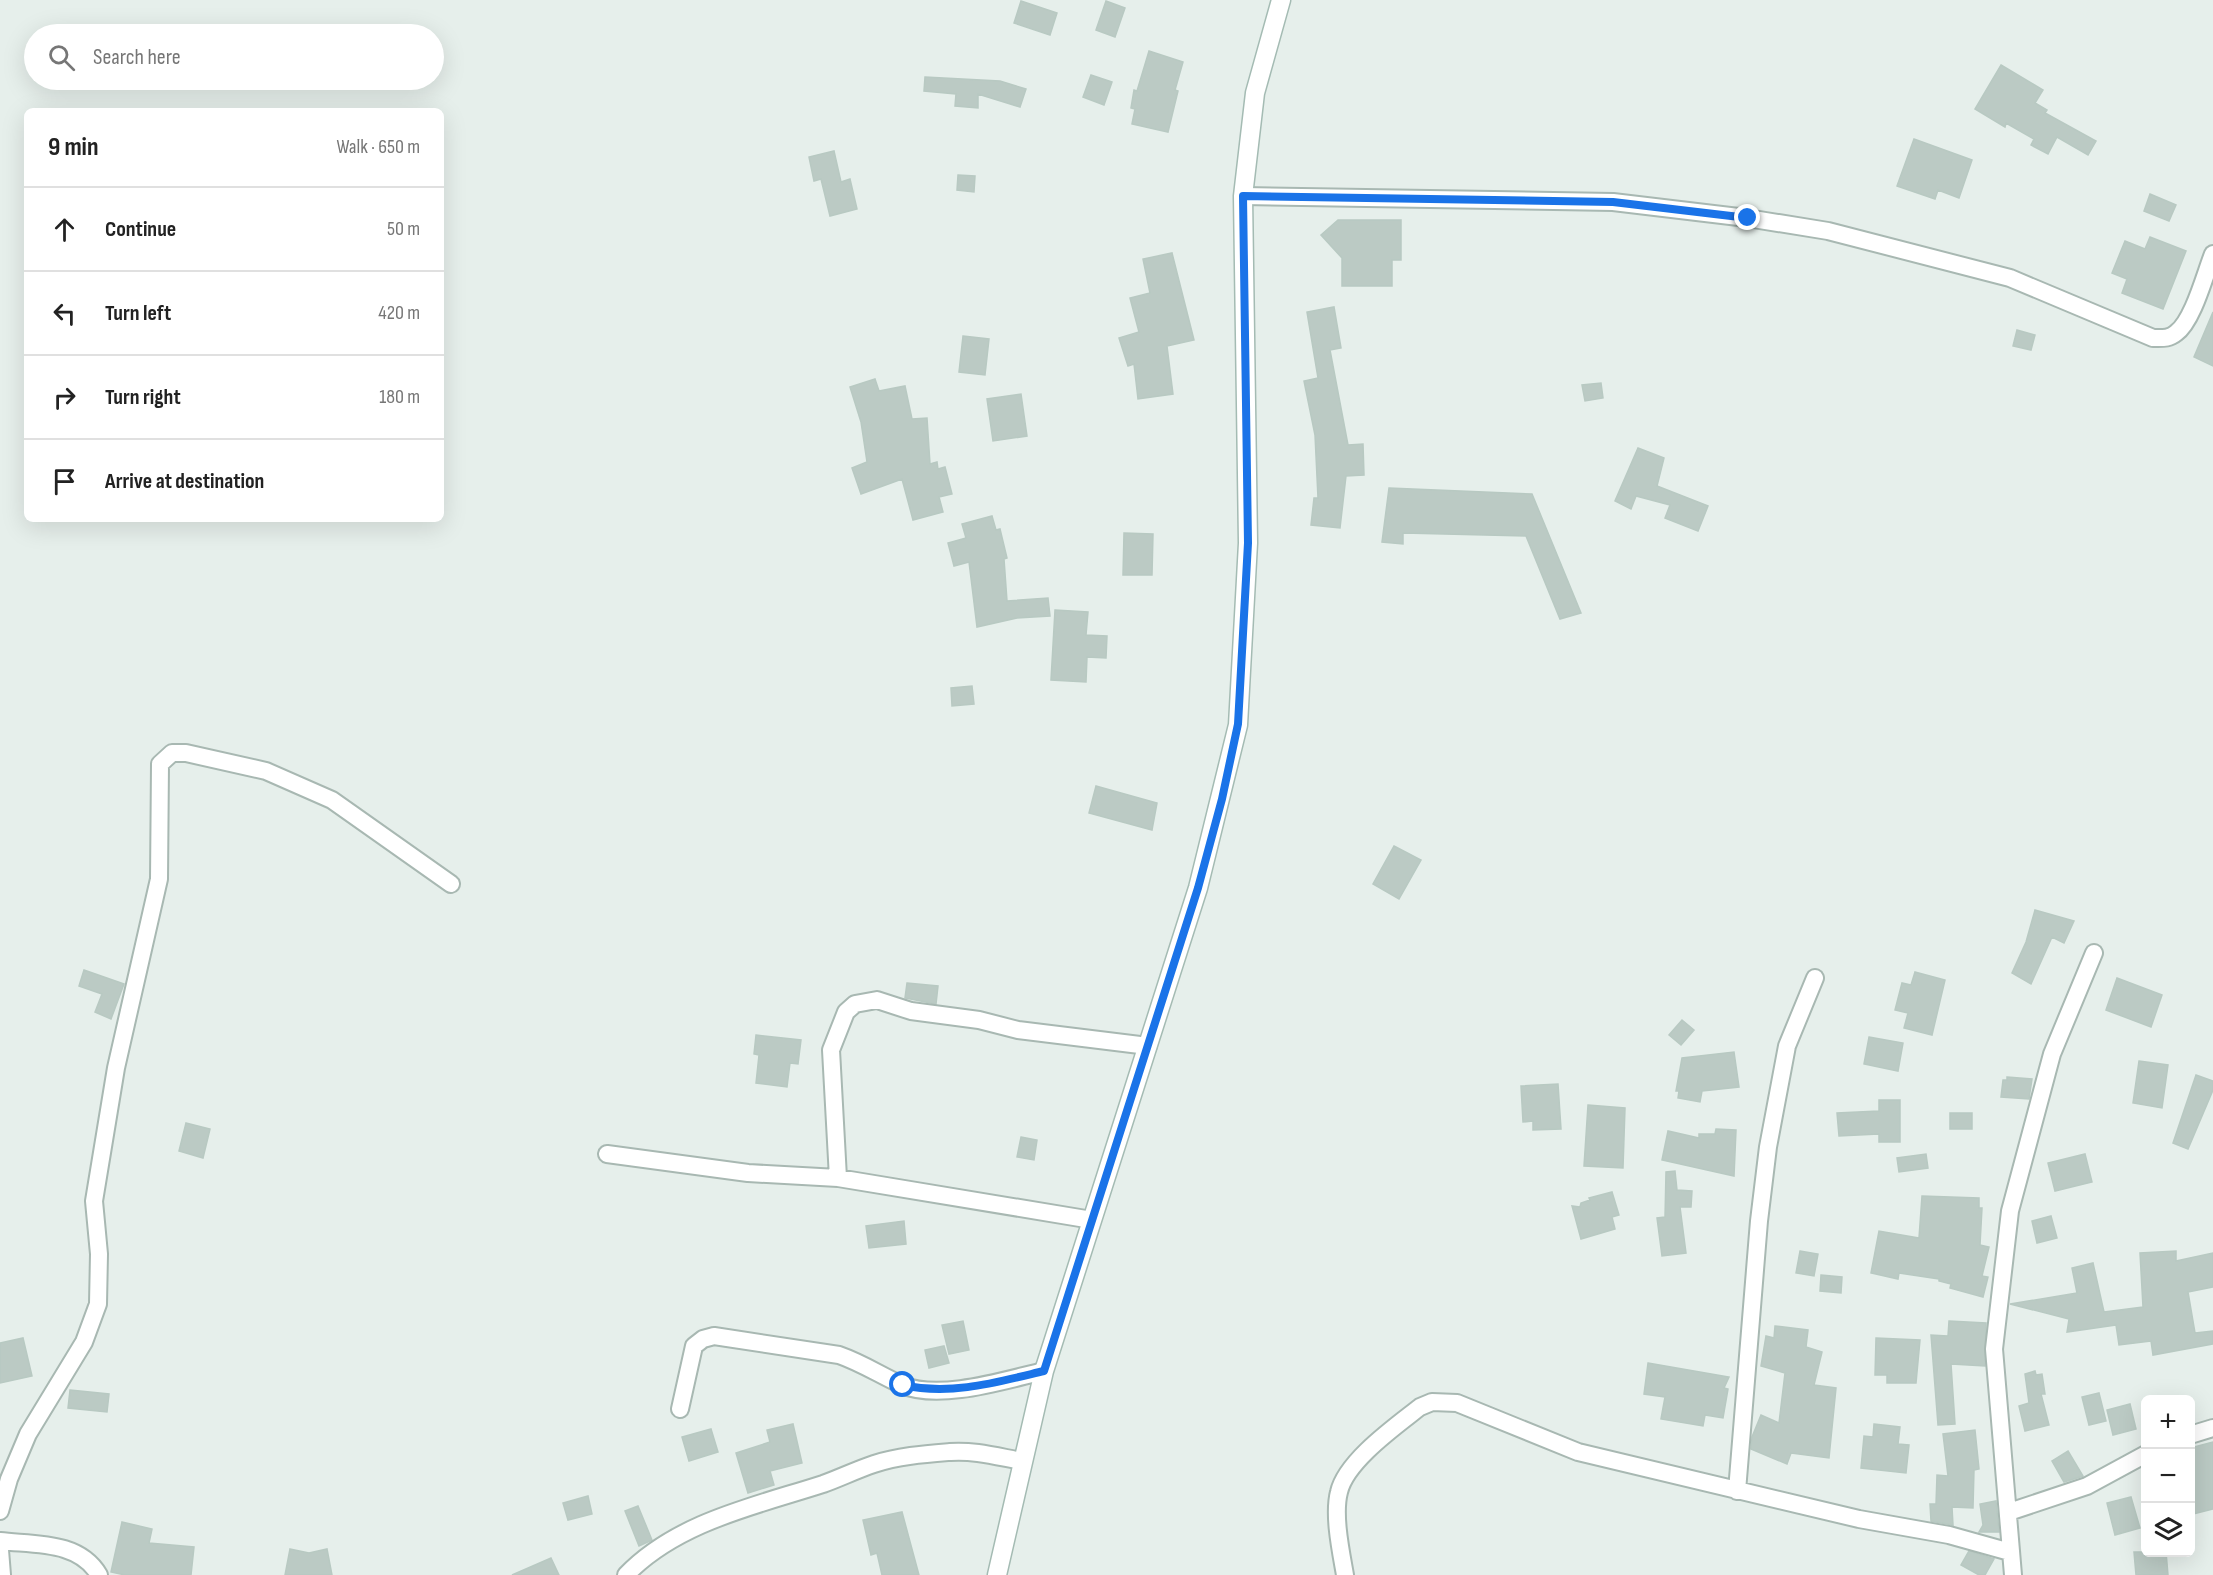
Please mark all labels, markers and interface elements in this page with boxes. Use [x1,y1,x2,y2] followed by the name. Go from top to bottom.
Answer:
[24,24,444,90] search box
[45,41,78,74] icon: search
[93,44,180,71] text: Search here
[48,132,98,163] text: 9 min
[336,135,420,159] text: Walk · 650 m
[1734,204,1760,230] route end
[48,213,81,246] icon: ahead
[105,216,176,243] text: Continue
[387,217,420,241] text: 50 m
[48,297,81,330] icon: left
[105,300,171,327] text: Turn left
[378,301,420,325] text: 420 m
[48,381,81,414] icon: right
[105,384,181,411] text: Turn right
[379,385,420,409] text: 180 m
[48,465,81,498] icon: arrive
[105,468,264,495] text: Arrive at destination
[889,1371,915,1397] route start
[2141,1395,2195,1557] map controls
[2141,1395,2195,1449] button: +
[2141,1449,2195,1503] button: −
[2141,1503,2195,1557] button: layers

